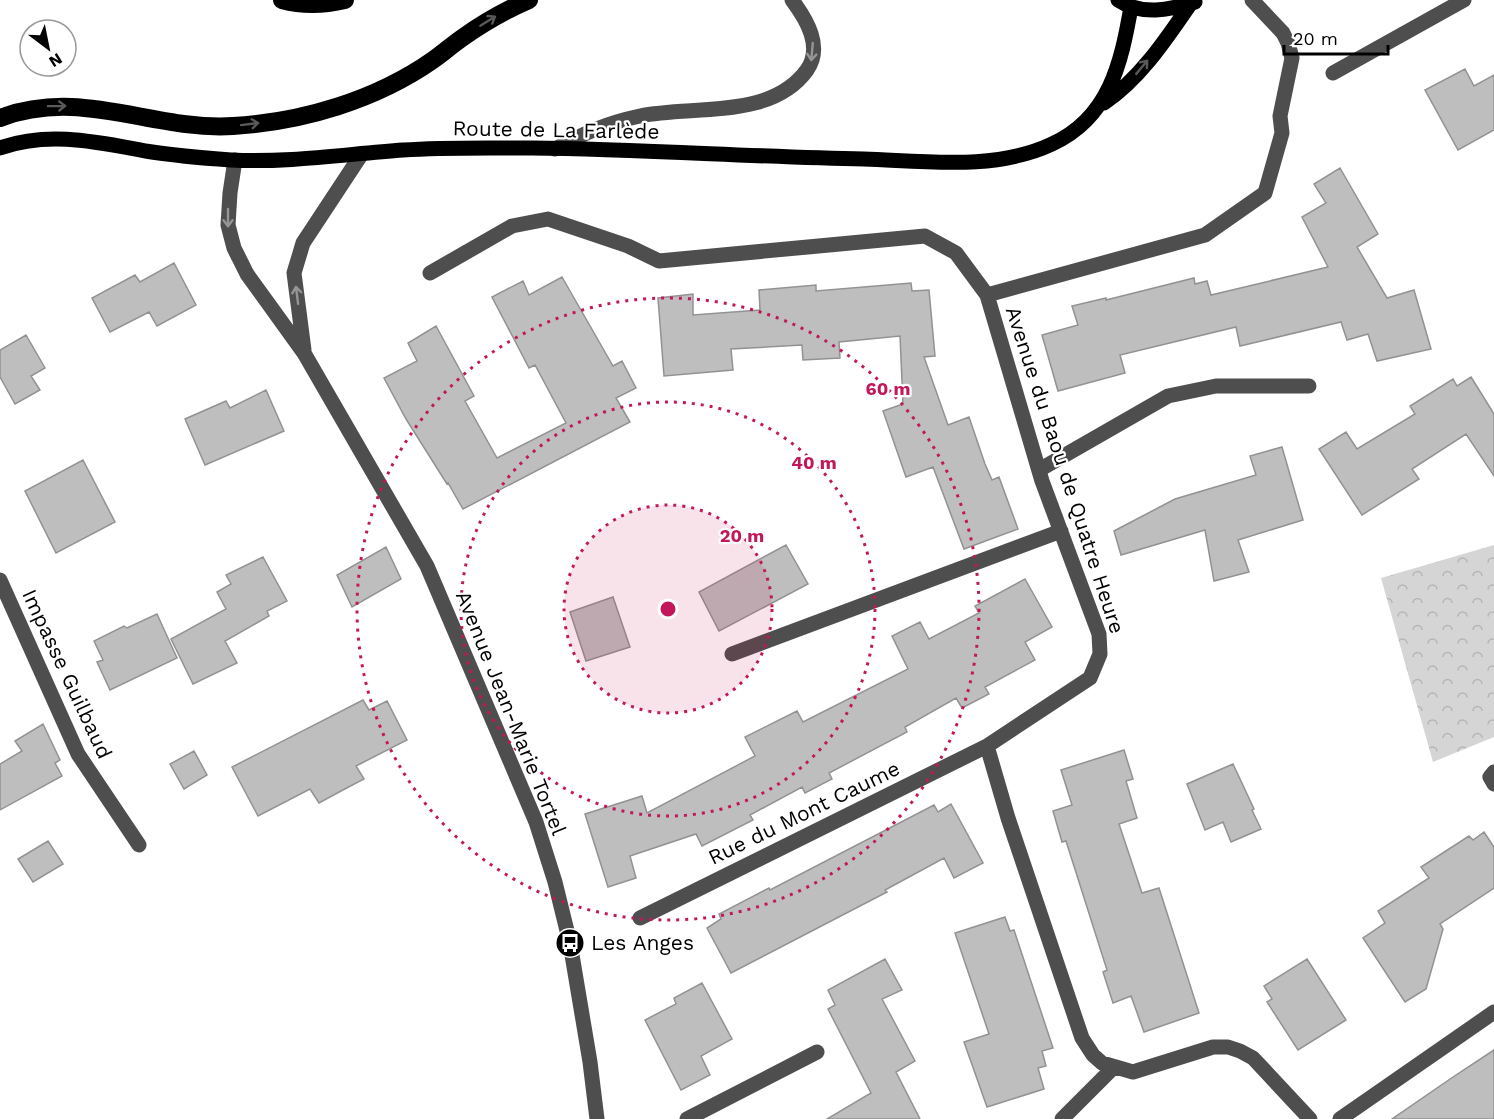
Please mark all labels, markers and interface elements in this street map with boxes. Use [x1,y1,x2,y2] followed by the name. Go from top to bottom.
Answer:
[479,15,496,27] one-way arrow
[18,18,78,78] north arrow
[1284,18,1388,56] scale bar
[1293,28,1338,49] text: 20 m
[806,42,817,62] one-way arrow
[46,49,66,71] text: N
[1135,60,1149,75] one-way arrow
[46,100,66,112] one-way arrow
[452,115,660,144] street label: Route de La Farlède
[240,118,260,129] one-way arrow
[222,208,234,227] one-way arrow
[291,285,302,305] one-way arrow
[1001,303,1130,637] street label: Avenue du Baou de Quatre Heure
[866,378,910,399] text: 60 m
[791,452,837,473] text: 40 m
[720,525,764,546] text: 20 m
[17,585,118,762] street label: Impasse Guilbaud
[451,587,572,839] street label: Avenue Jean-Marie Tortel
[658,599,678,619] centre of rings
[704,755,904,870] street label: Rue du Mont Caume
[554,927,586,959] bus stop icon: Les Anges
[591,930,694,955] place label: Les Anges

